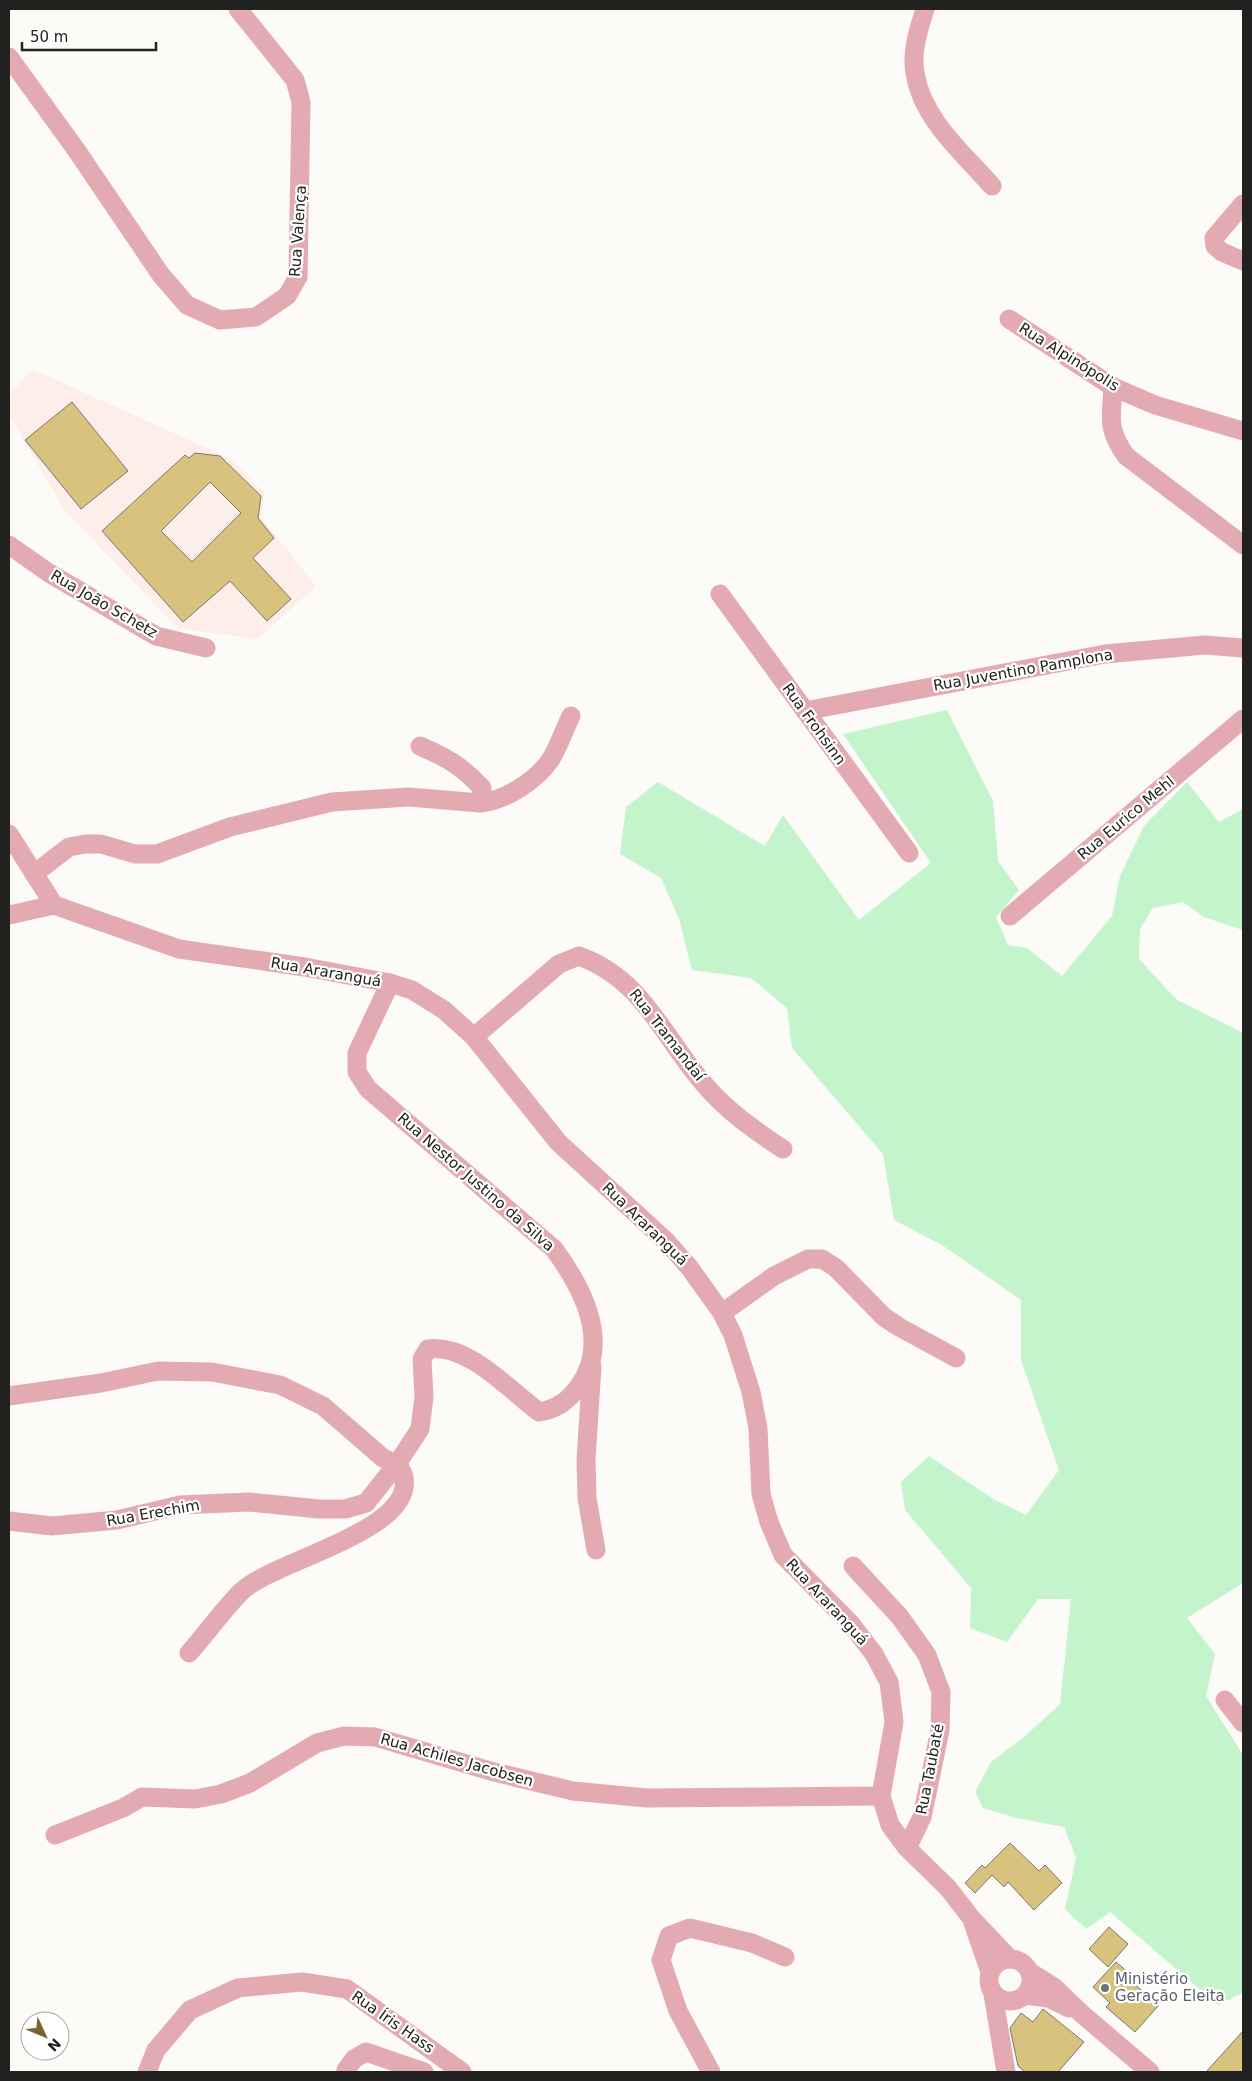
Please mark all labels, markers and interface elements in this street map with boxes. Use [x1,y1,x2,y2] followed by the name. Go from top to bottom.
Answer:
[22,20,156,52] scale bar
[30,28,68,46] text: 50 m
[286,185,310,277] street label: Rua Valença
[1016,319,1123,395] street label: Rua Alpinópolis
[47,566,161,642] street label: Rua João Schetz
[932,645,1114,695] street label: Rua Juventino Pamplona
[778,680,850,768] street label: Rua Frohsinn
[1074,772,1178,864] street label: Rua Eurico Mehl
[269,953,383,991] street label: Rua Araranguá
[626,985,709,1085] street label: Rua Tramandaí
[394,1109,558,1255] street label: Rua Nestor Justino da Silva
[598,1179,692,1269] street label: Rua Araranguá
[105,1496,201,1530] street label: Rua Erechim
[782,1555,872,1649] street label: Rua Araranguá
[912,1722,948,1816] street label: Rua Taubaté
[378,1730,536,1790] street label: Rua Achiles Jacobsen
[1115,1970,1225,2005] place label: Ministério Geração Eleita
[1099,1982,1111,1994] marker: Ministério Geração Eleita
[348,1986,438,2057] street label: Rua Íris Hass
[20,2011,70,2061] north arrow
[45,2035,64,2055] text: N

